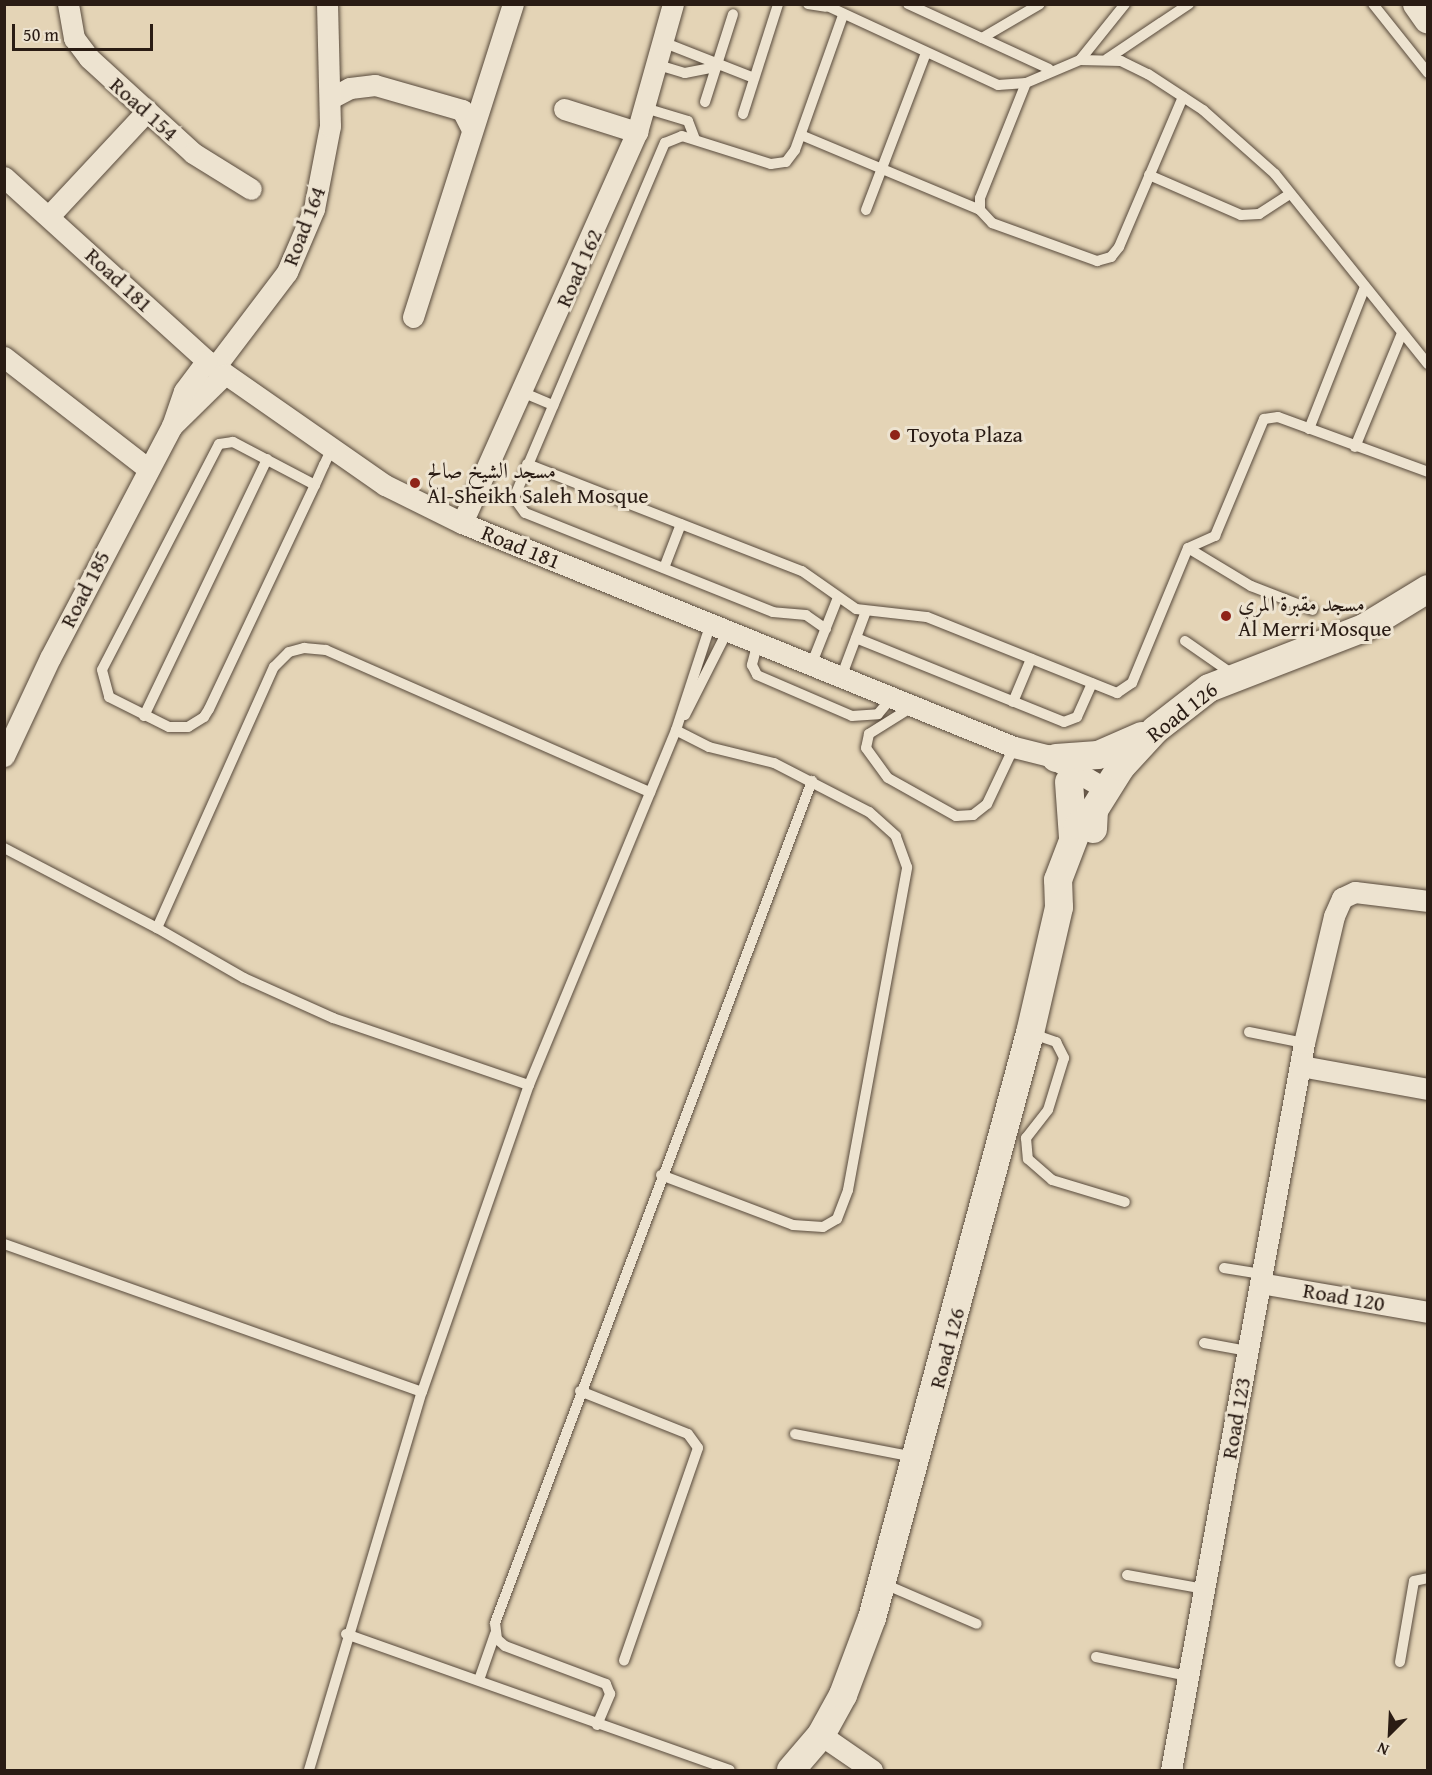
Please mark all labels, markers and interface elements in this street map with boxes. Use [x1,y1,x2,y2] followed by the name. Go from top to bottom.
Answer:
[15,12,156,50] scale bar
[23,21,59,48] text: 50 m
[104,72,184,146] street label: Road 154
[277,183,331,269] street label: Road 164
[550,225,608,311] street label: Road 162
[80,242,158,318] street label: Road 181
[907,422,1023,448] place label: Toyota Plaza
[888,428,902,442] marker: Toyota Plaza
[427,457,649,508] place label: مسجد الشيخ صالح Al-Sheikh Saleh Mosque
[408,476,422,490] marker: مسجد الشيخ صالح Al-Sheikh Saleh Mosque
[478,519,564,575] street label: Road 181
[54,546,116,632] street label: Road 185
[1238,590,1392,642] place label: مسجد مقبرة المري Al Merri Mosque
[1219,609,1233,623] marker: مسجد مقبرة المري Al Merri Mosque
[1141,676,1223,748] street label: Road 126
[1301,1277,1387,1317] street label: Road 120
[924,1305,970,1391] street label: Road 126
[1216,1375,1256,1461] street label: Road 123
[1360,1703,1420,1763] north arrow
[1373,1736,1392,1763] text: N

